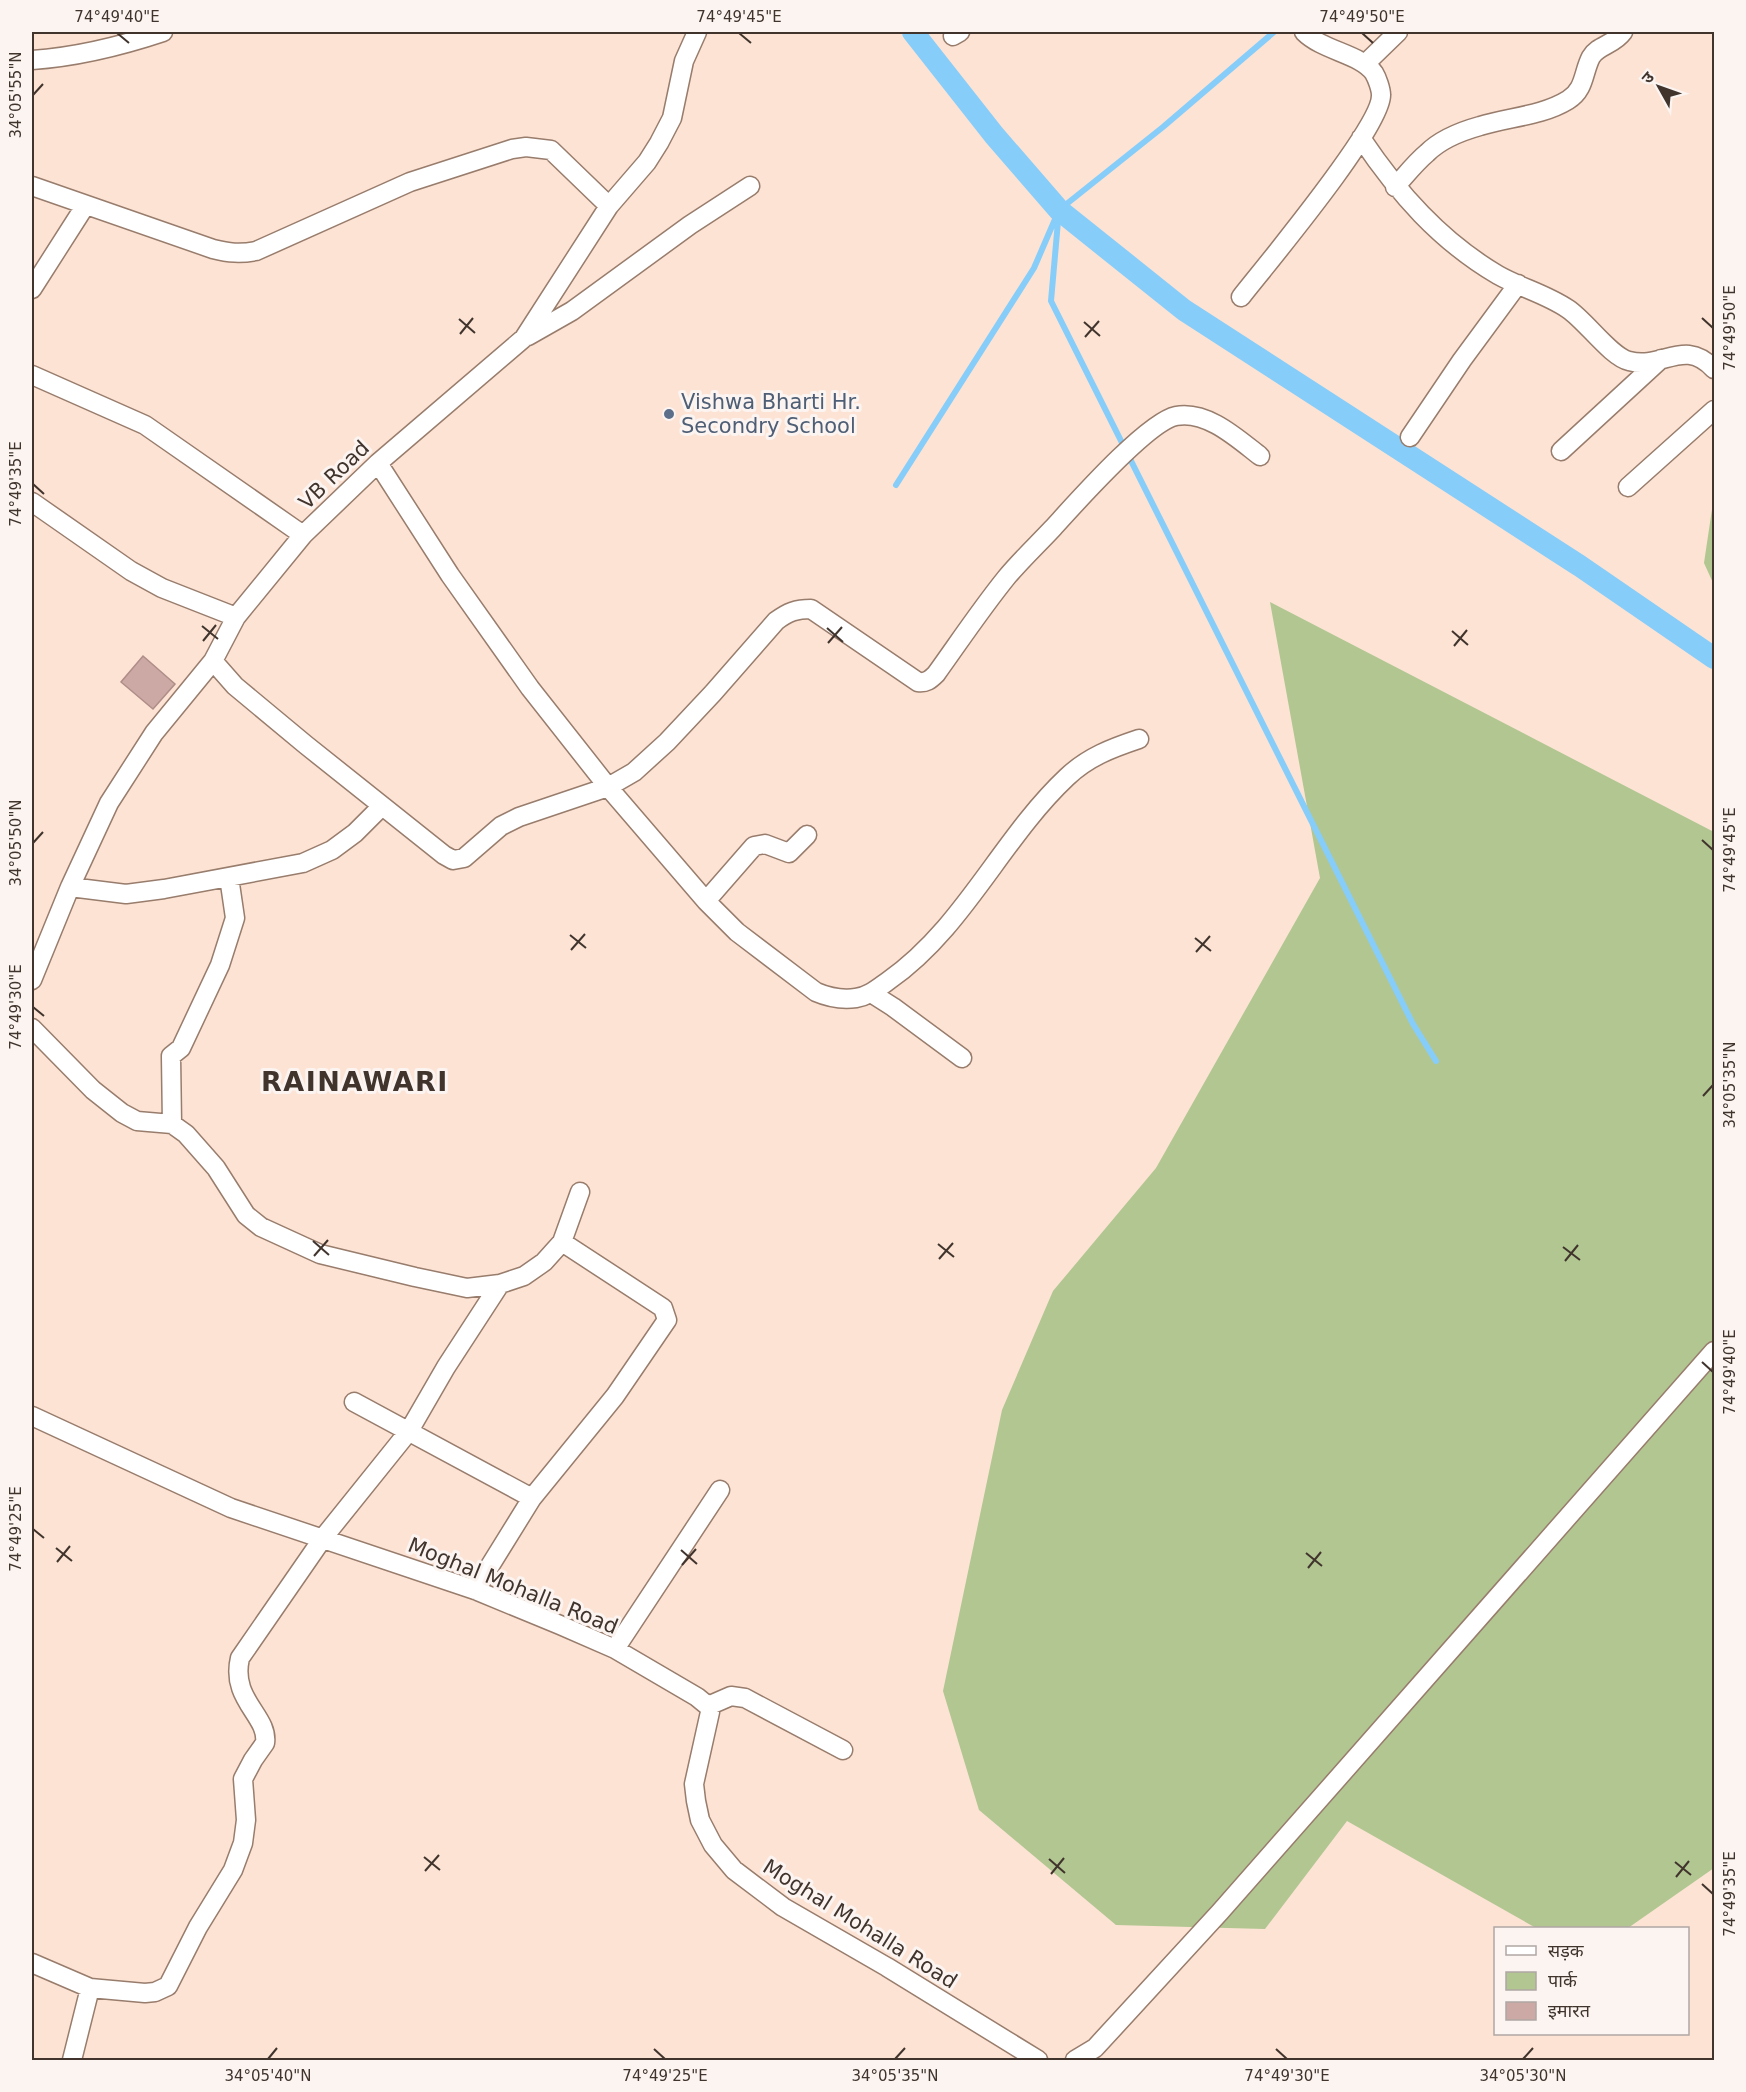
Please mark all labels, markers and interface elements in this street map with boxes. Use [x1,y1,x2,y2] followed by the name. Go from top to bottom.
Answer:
[74,8,160,26] text: 74°49'40"E
[696,8,782,26] text: 74°49'45"E
[1319,8,1405,26] text: 74°49'50"E
[7,51,25,139] text: 34°05'55"N
[1629,57,1689,117] north arrow
[1638,68,1659,87] text: उ
[1721,285,1739,371] text: 74°49'50"E
[681,390,861,438] place label: Vishwa Bharti Hr. Secondry School
[662,407,676,421] marker: Vishwa Bharti Hr. Secondry School
[294,436,374,514] street label: VB Road
[7,441,25,527] text: 74°49'35"E
[7,799,25,887] text: 34°05'50"N
[1721,807,1739,893] text: 74°49'45"E
[7,964,25,1050] text: 74°49'30"E
[1721,1041,1739,1129] text: 34°05'35"N
[261,1066,449,1097] district label: RAINAWARI
[1721,1329,1739,1415] text: 74°49'40"E
[7,1486,25,1572] text: 74°49'25"E
[405,1533,621,1639] street label: Moghal Mohalla Road
[1721,1851,1739,1937] text: 74°49'35"E
[759,1854,961,1994] street label: Moghal Mohalla Road
[1494,1927,1689,2035] legend
[1548,1940,1585,1961] text: सड़क
[1548,1970,1578,1991] text: पार्क
[1548,2000,1591,2021] text: इमारत
[224,2067,312,2085] text: 34°05'40"N
[622,2067,708,2085] text: 74°49'25"E
[851,2067,939,2085] text: 34°05'35"N
[1244,2067,1330,2085] text: 74°49'30"E
[1479,2067,1567,2085] text: 34°05'30"N

